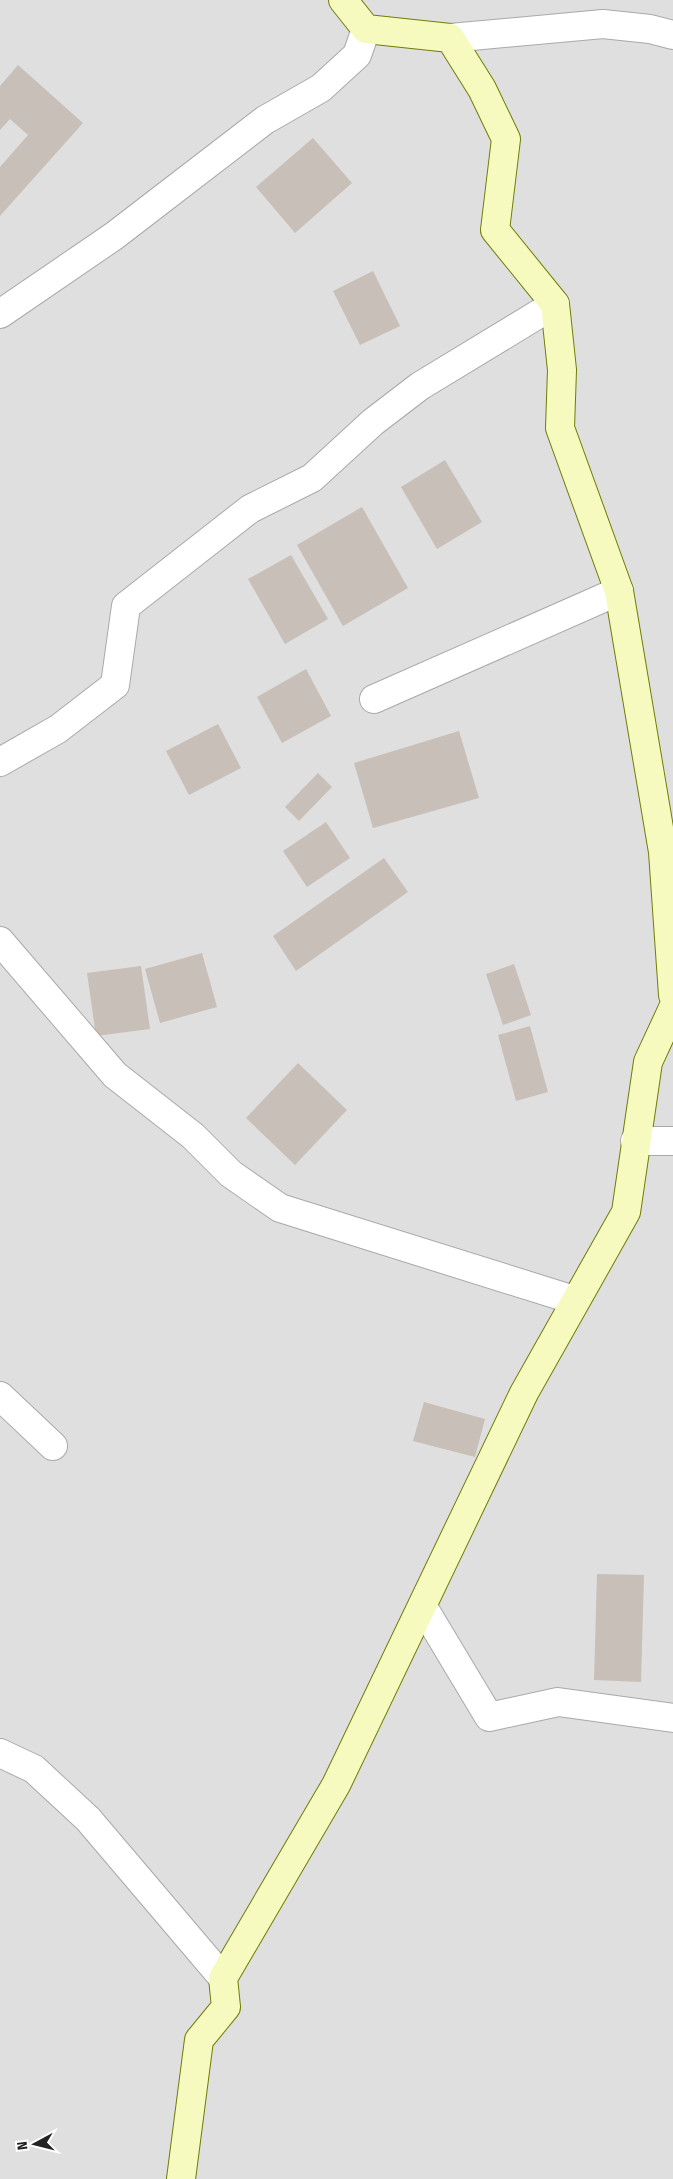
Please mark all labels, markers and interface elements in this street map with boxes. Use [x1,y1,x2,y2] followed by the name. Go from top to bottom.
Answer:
[10,2119,60,2169] north arrow
[14,2140,32,2151] text: N

